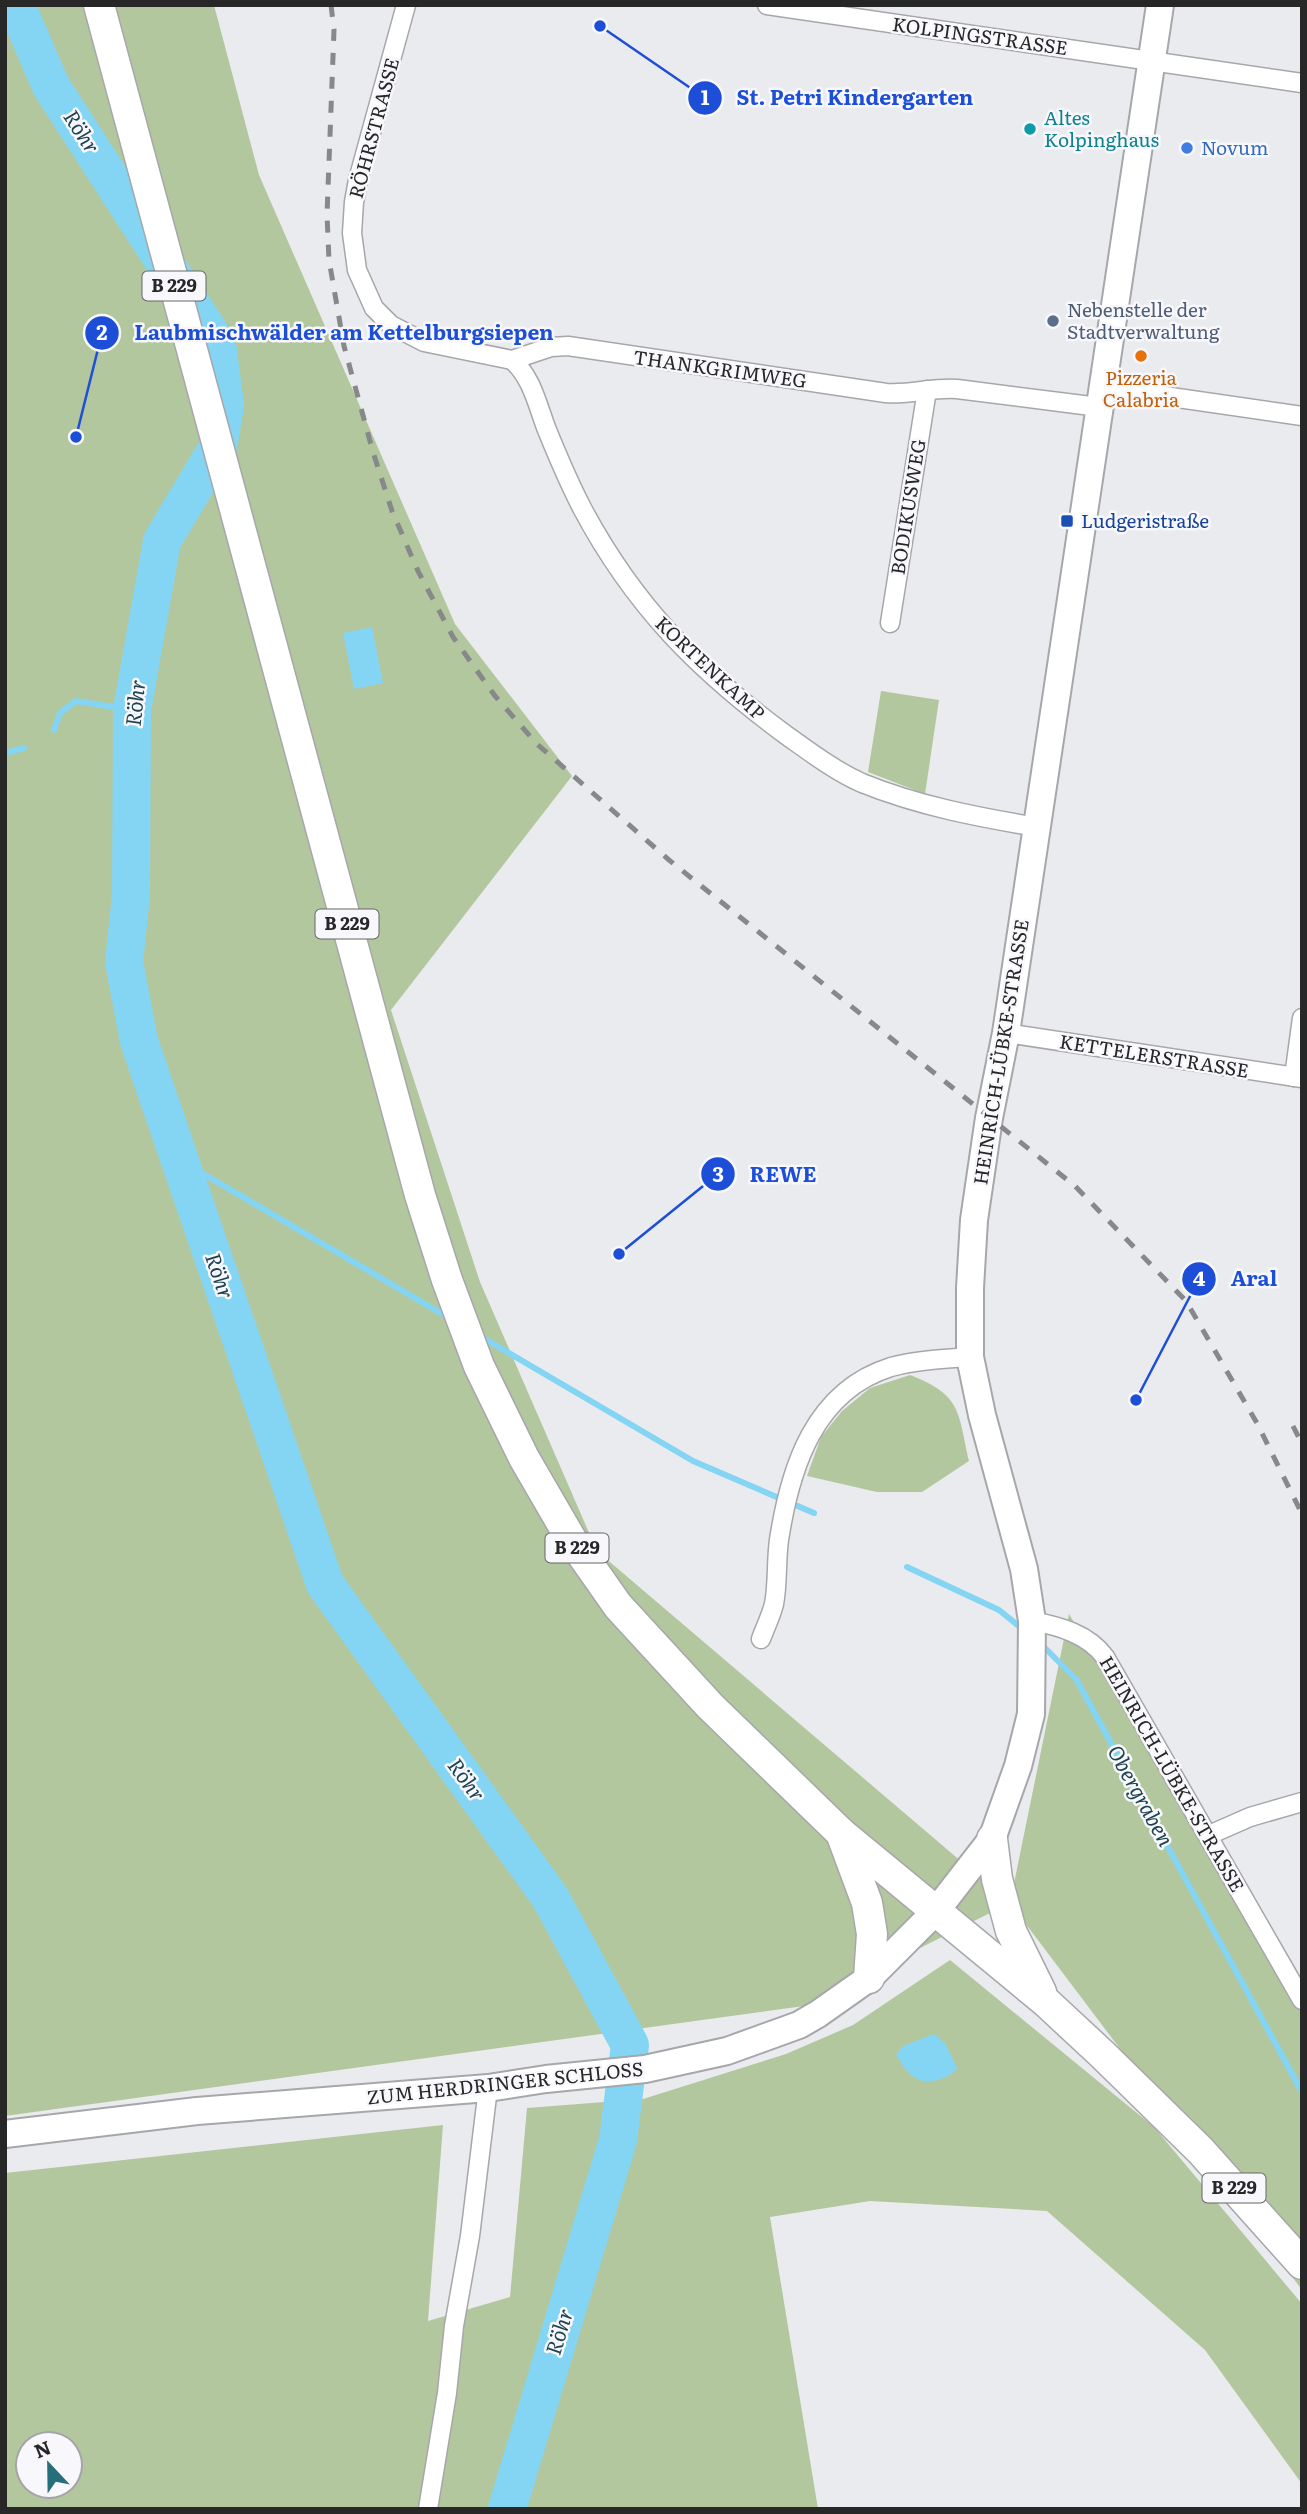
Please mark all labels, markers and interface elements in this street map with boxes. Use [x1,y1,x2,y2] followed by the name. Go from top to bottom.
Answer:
[891,9,1070,61] street label: KOLPINGSTRASSE
[341,54,405,201] street label: RÖHRSTRASSE
[687,77,987,119] callout: St. Petri Kindergarten
[701,80,710,111] text: 1
[737,80,974,111] text: St. Petri Kindergarten
[57,103,109,159] water label: Röhr
[1044,103,1159,153] place label: Altes Kolpinghaus
[1022,121,1038,137] marker: Altes Kolpinghaus
[1201,133,1269,161] place label: Novum
[1179,140,1195,156] marker: Novum
[142,272,206,300] road number: B 229
[1067,295,1220,345] place label: Nebenstelle der Stadtverwaltung
[85,312,567,354] callout: Laubmischwälder am Kettelburgsiepen
[1045,313,1061,329] marker: Nebenstelle der Stadtverwaltung
[96,315,108,346] text: 2
[134,315,554,346] text: Laubmischwälder am Kettelburgsiepen
[632,342,809,394] street label: THANKGRIMWEG
[1133,348,1149,364] marker: Pizzeria Calabria
[1103,363,1180,413] place label: Pizzeria Calabria
[882,437,932,577] street label: BODIKUSWEG
[1081,506,1209,534] place label: Ludgeristraße
[1059,513,1075,529] marker: Ludgeristraße
[650,609,772,726] street label: KORTENKAMP
[116,678,151,728] water label: Röhr
[316,909,378,939] road number: B 229
[965,917,1035,1187] street label: HEINRICH-LÜBKE-STRASSE
[1057,1026,1251,1084] street label: KETTELERSTRASSE
[700,1153,830,1195] callout: REWE
[712,1157,724,1188] text: 3
[750,1157,816,1188] text: REWE
[199,1248,244,1303] water label: Röhr
[1182,1258,1291,1300] callout: Aral
[1193,1261,1206,1292] text: 4
[1231,1261,1278,1292] text: Aral
[546,1534,608,1562] road number: B 229
[1094,1650,1252,1897] street label: HEINRICH-LÜBKE-STRASSE
[1102,1738,1183,1852] water label: Obergraben
[442,1750,494,1807] water label: Röhr
[365,2054,644,2110] street label: ZUM HERDRINGER SCHLOSS
[1202,2174,1266,2202] road number: B 229
[536,2304,579,2358] water label: Röhr
[14,2430,84,2500] north arrow
[30,2432,55,2464] text: N

